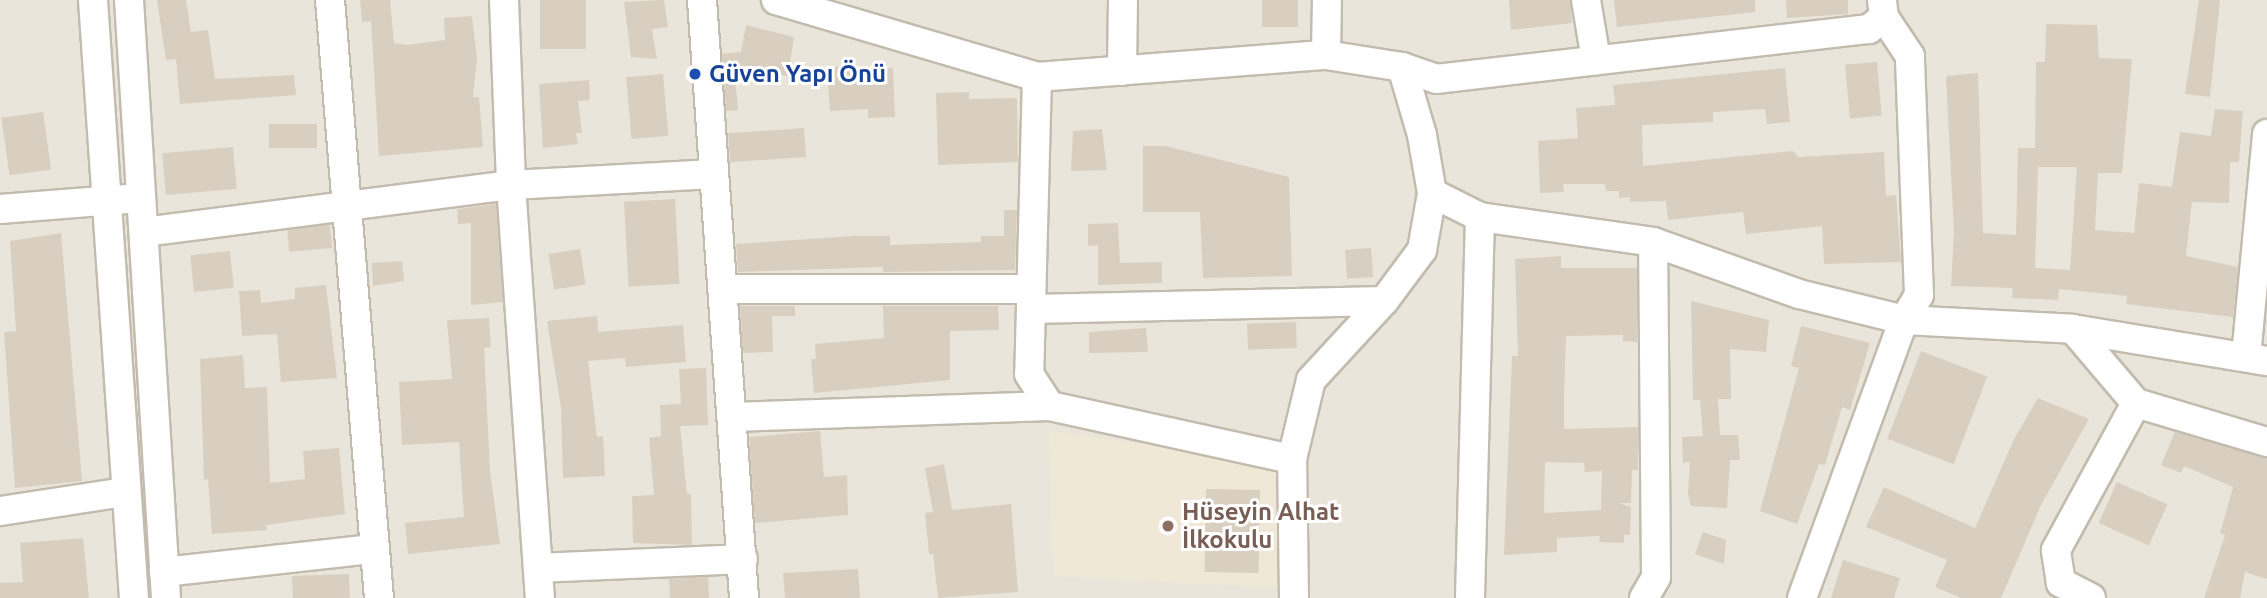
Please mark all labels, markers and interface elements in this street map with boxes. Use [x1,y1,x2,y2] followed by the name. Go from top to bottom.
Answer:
[709,60,886,88] place label: Güven Yapı Önü
[687,66,703,82] marker: Güven Yapı Önü
[1182,498,1339,554] place label: Hüseyin Alhat İlkokulu
[1160,518,1176,534] marker: Hüseyin Alhat İlkokulu

